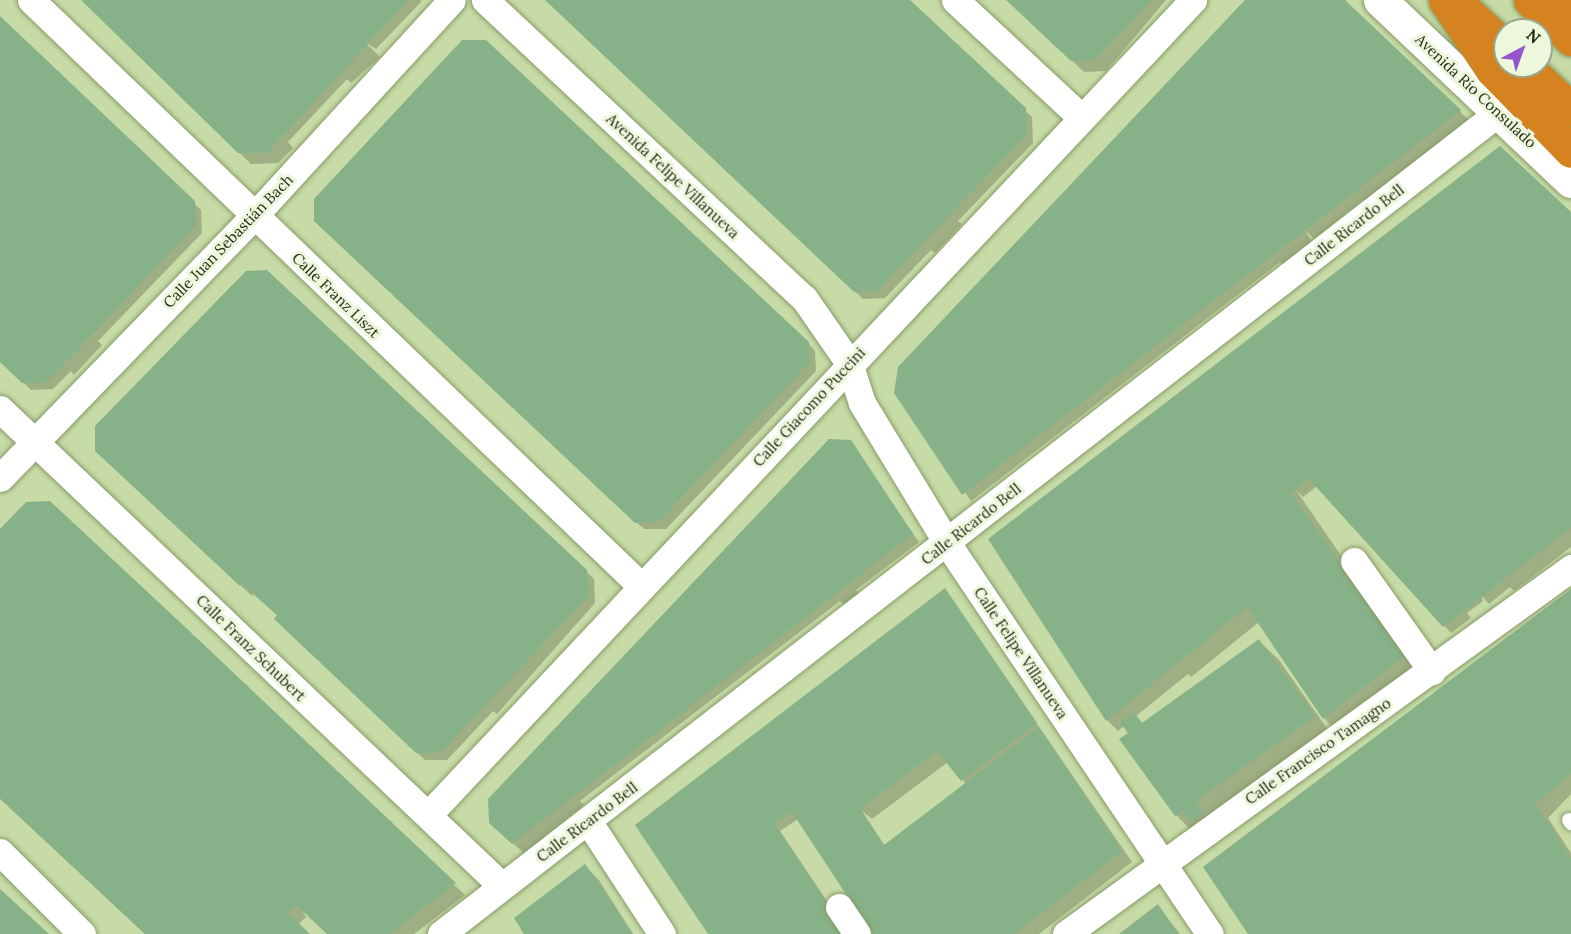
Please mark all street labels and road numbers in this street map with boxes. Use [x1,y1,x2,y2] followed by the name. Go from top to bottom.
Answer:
[1412,30,1540,152] street label: Avenida Río Consulado
[603,110,743,242] street label: Avenida Felipe Villanueva
[159,170,297,312] street label: Calle Juan Sebastián Bach
[1301,181,1407,269] street label: Calle Ricardo Bell
[289,249,383,341] street label: Calle Franz Liszt
[749,344,869,470] street label: Calle Giacomo Puccini
[918,480,1024,568] street label: Calle Ricardo Bell
[970,584,1072,722] street label: Calle Felipe Villanueva
[193,591,309,705] street label: Calle Franz Schubert
[1242,694,1394,808] street label: Calle Francisco Tamagno
[533,778,641,866] street label: Calle Ricardo Bell

